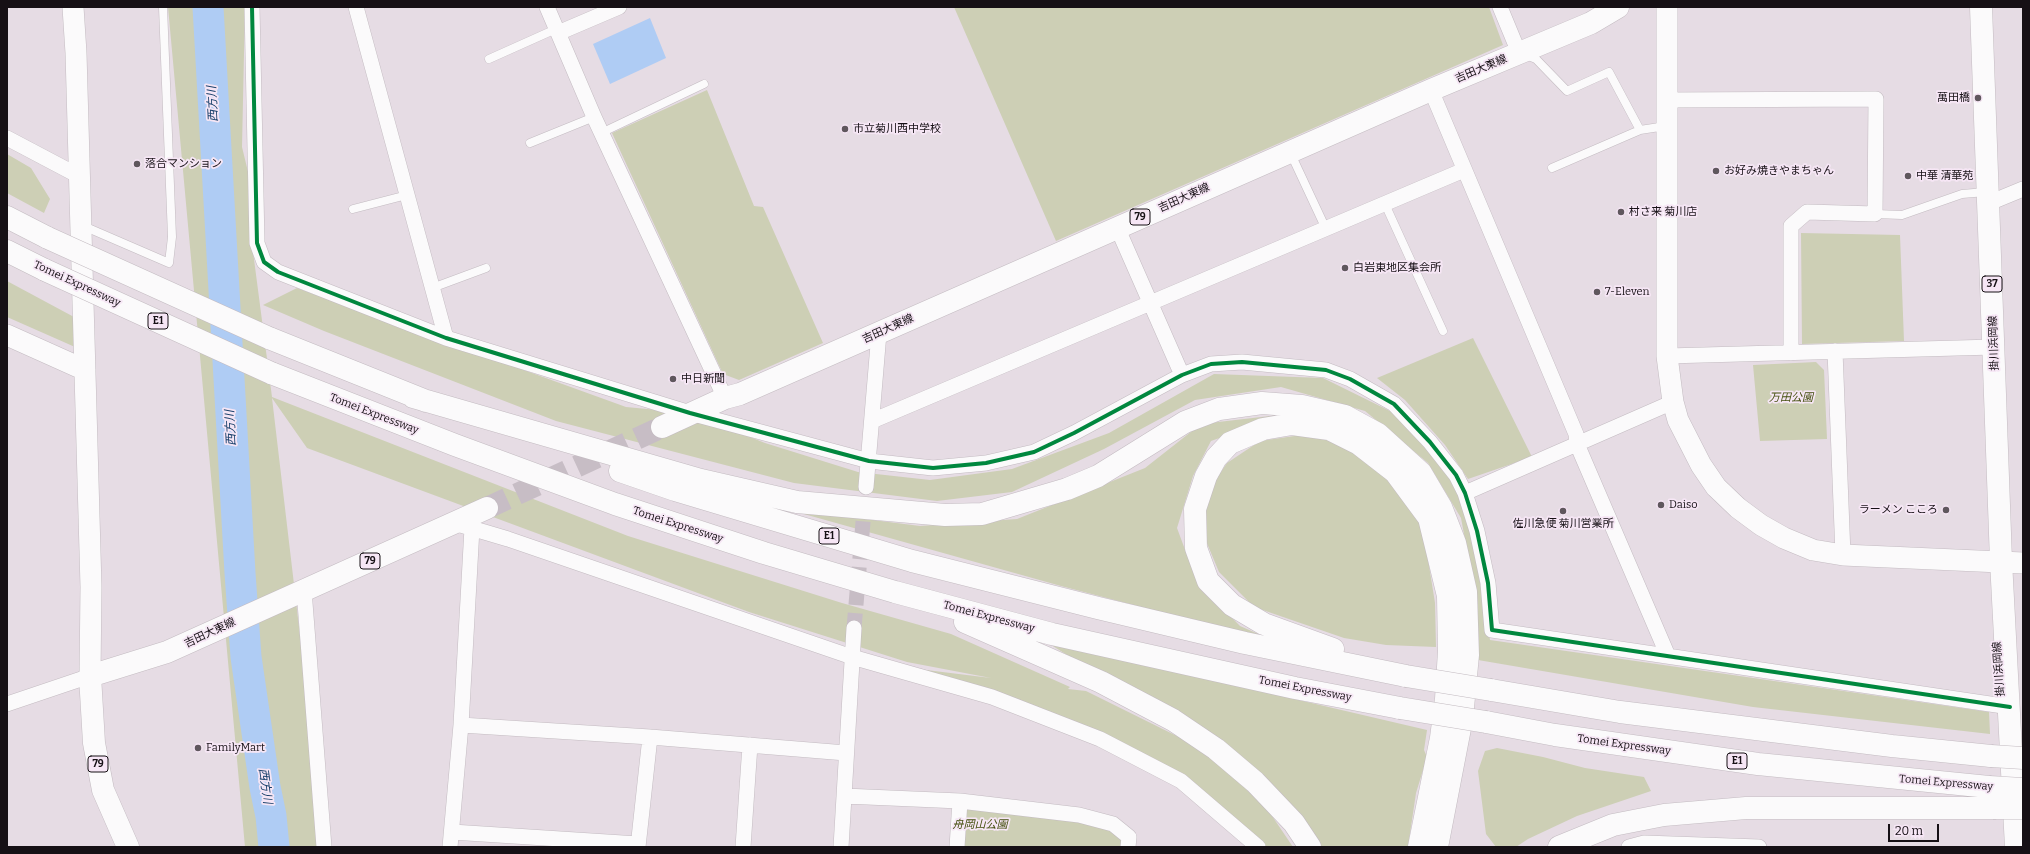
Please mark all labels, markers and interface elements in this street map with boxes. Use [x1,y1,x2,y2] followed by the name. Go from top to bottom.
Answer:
[1453,52,1509,86] street label: 吉田大東線
[205,86,221,122] water label: 西方川
[1937,91,1970,105] place label: 萬田橋
[1973,93,1983,103] marker: 萬田橋
[853,122,941,136] place label: 市立菊川西中学校
[840,124,850,134] marker: 市立菊川西中学校
[145,157,222,171] place label: 落合マンション
[132,159,142,169] marker: 落合マンション
[1724,164,1834,178] place label: お好み焼きやまちゃん
[1711,166,1721,176] marker: お好み焼きやまちゃん
[1916,169,1973,183] place label: 中華 清華苑
[1903,171,1913,181] marker: 中華 清華苑
[1156,181,1212,215] street label: 吉田大東線
[1629,205,1697,219] place label: 村さ来 菊川店
[1616,207,1626,217] marker: 村さ来 菊川店
[1130,209,1150,225] road number: 79
[32,258,122,310] street label: Tomei Expressway
[1353,261,1441,275] place label: 白岩東地区集会所
[1340,263,1350,273] marker: 白岩東地区集会所
[1982,276,2002,292] road number: 37
[1605,285,1649,299] place label: 7-Eleven
[1592,287,1602,297] marker: 7-Eleven
[860,312,916,346] street label: 吉田大東線
[148,313,168,329] road number: E1
[1986,315,2002,371] street label: 掛川浜岡線
[681,372,725,386] place label: 中日新聞
[668,374,678,384] marker: 中日新聞
[328,391,420,437] street label: Tomei Expressway
[1769,391,1813,405] park label: 万田公園
[223,410,239,446] water label: 西方川
[1669,498,1698,512] place label: Daiso
[1656,500,1666,510] marker: Daiso
[1859,503,1938,517] place label: ラーメン こころ
[631,504,725,546] street label: Tomei Expressway
[1941,505,1951,515] marker: ラーメン こころ
[1558,506,1568,516] marker: 佐川急便 菊川営業所
[1512,517,1614,531] place label: 佐川急便 菊川営業所
[819,528,839,544] road number: E1
[360,553,380,569] road number: 79
[942,598,1036,636] street label: Tomei Expressway
[182,615,238,651] street label: 吉田大東線
[1990,641,2008,697] street label: 掛川浜岡線
[1257,674,1353,704] street label: Tomei Expressway
[1576,732,1672,758] street label: Tomei Expressway
[206,741,265,755] place label: FamilyMart
[193,743,203,753] marker: FamilyMart
[1727,753,1747,769] road number: E1
[88,756,108,772] road number: 79
[255,767,275,805] water label: 西方川
[1898,772,1994,794] street label: Tomei Expressway
[1890,816,1941,842] scale bar
[953,818,1007,832] park label: 舟岡山公園
[1895,824,1923,838] text: 20 m

